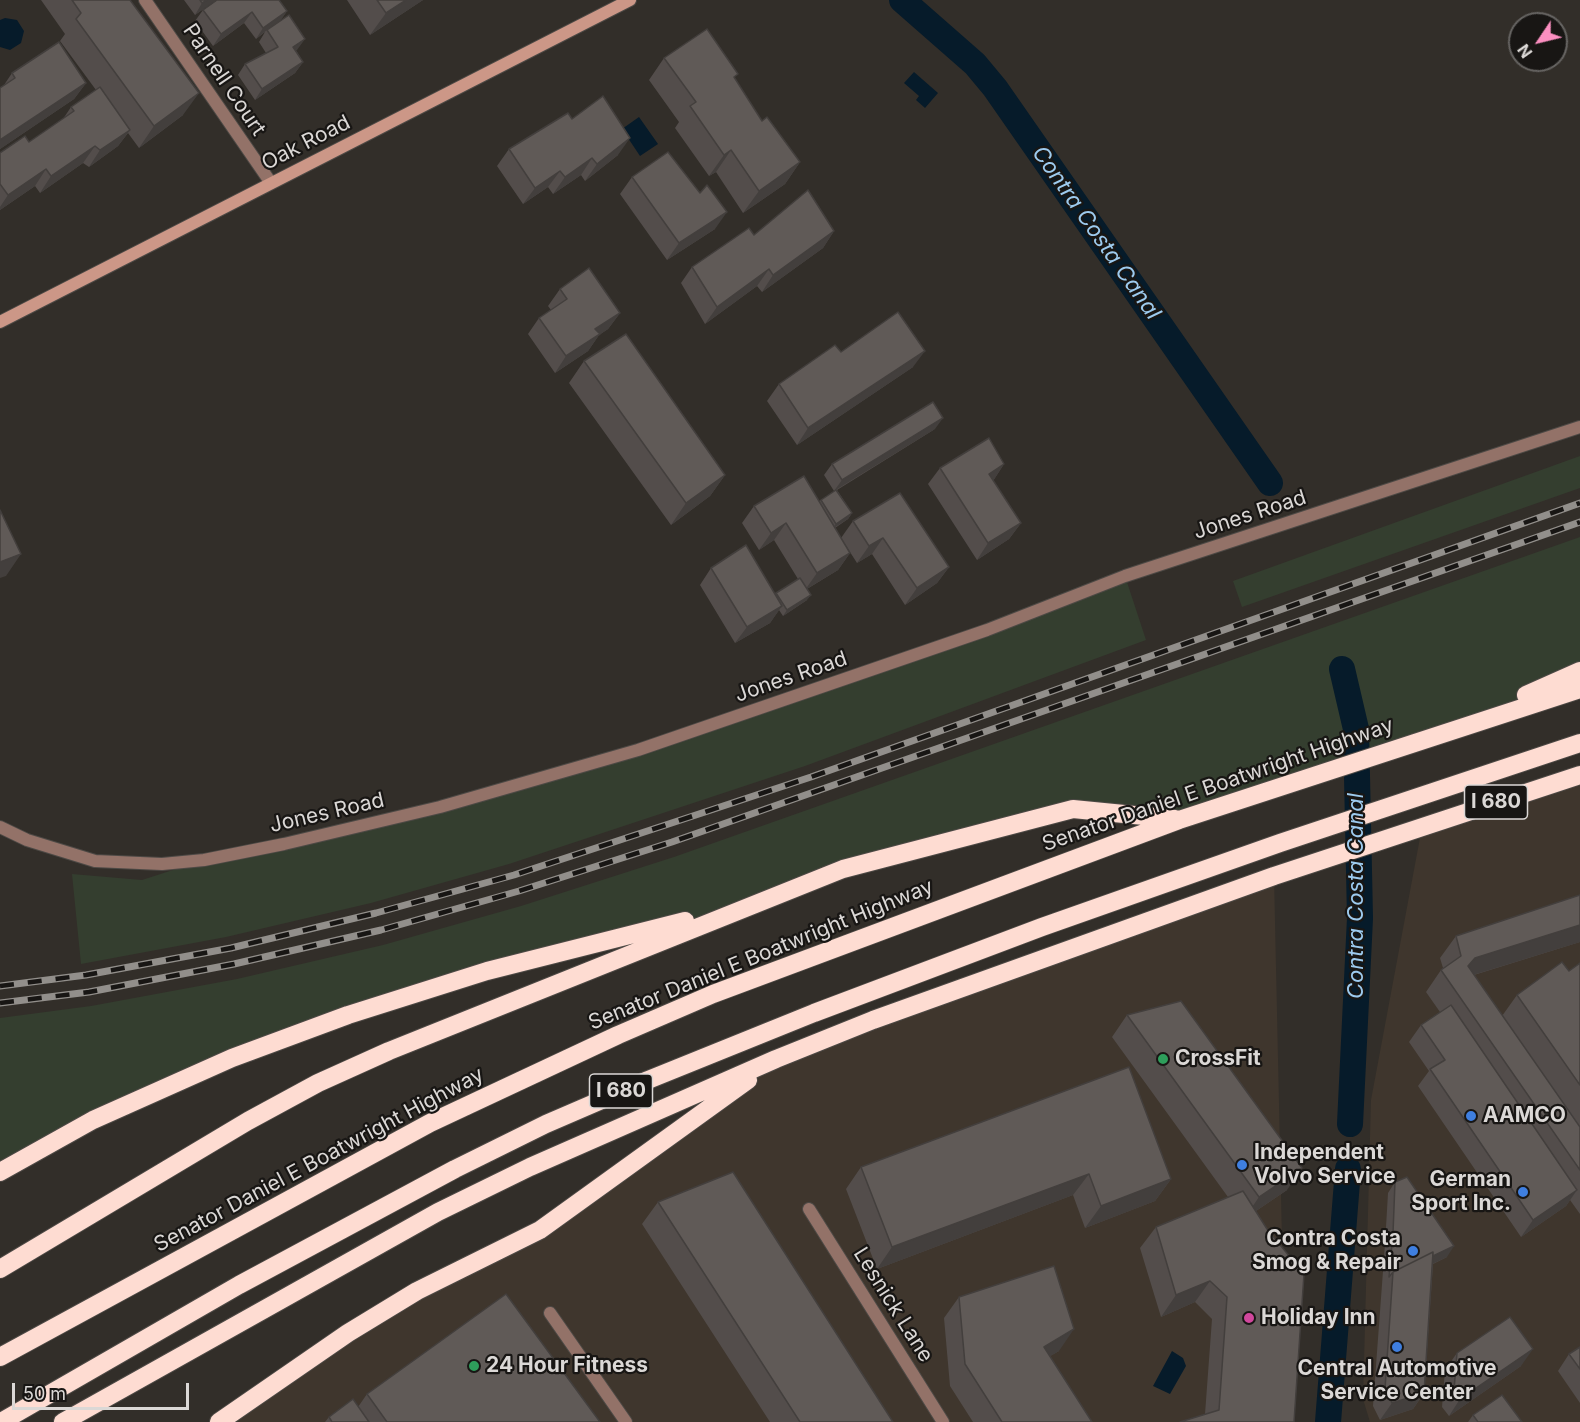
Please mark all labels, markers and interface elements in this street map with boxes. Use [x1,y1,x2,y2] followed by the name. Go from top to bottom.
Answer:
[1508,12,1568,72] north arrow
[177,19,271,141] street label: Parnell Court
[1513,40,1537,62] text: N
[258,110,354,176] street label: Oak Road
[1026,141,1166,325] water label: Contra Costa Canal
[1191,485,1309,545] street label: Jones Road
[732,646,850,708] street label: Jones Road
[1039,713,1397,857] street label: Senator Daniel E Boatwright Highway
[1464,785,1528,819] road number: I 680
[267,788,387,838] street label: Jones Road
[1343,793,1369,999] water label: Contra Costa Canal
[585,874,937,1036] street label: Senator Daniel E Boatwright Highway
[1175,1046,1261,1072] place label: CrossFit
[1156,1052,1170,1066] marker: CrossFit
[150,1062,488,1258] street label: Senator Daniel E Boatwright Highway
[590,1074,652,1108] road number: I 680
[1483,1103,1566,1129] place label: AAMCO
[1464,1109,1478,1123] marker: AAMCO
[1254,1140,1396,1190] place label: Independent Volvo Service
[1235,1158,1249,1172] marker: Independent Volvo Service
[1411,1167,1511,1217] place label: German Sport Inc.
[1516,1185,1530,1199] marker: German Sport Inc.
[1252,1226,1401,1276] place label: Contra Costa Smog & Repair
[848,1243,938,1367] street label: Lesnick Lane
[1406,1244,1420,1258] marker: Contra Costa Smog & Repair
[1261,1305,1376,1331] place label: Holiday Inn
[1242,1311,1256,1325] marker: Holiday Inn
[1390,1340,1404,1354] marker: Central Automotive Service Center
[486,1353,648,1379] place label: 24 Hour Fitness
[1297,1356,1497,1406] place label: Central Automotive Service Center
[467,1359,481,1373] marker: 24 Hour Fitness
[15,1371,192,1409] scale bar
[23,1383,66,1404] text: 50 m

